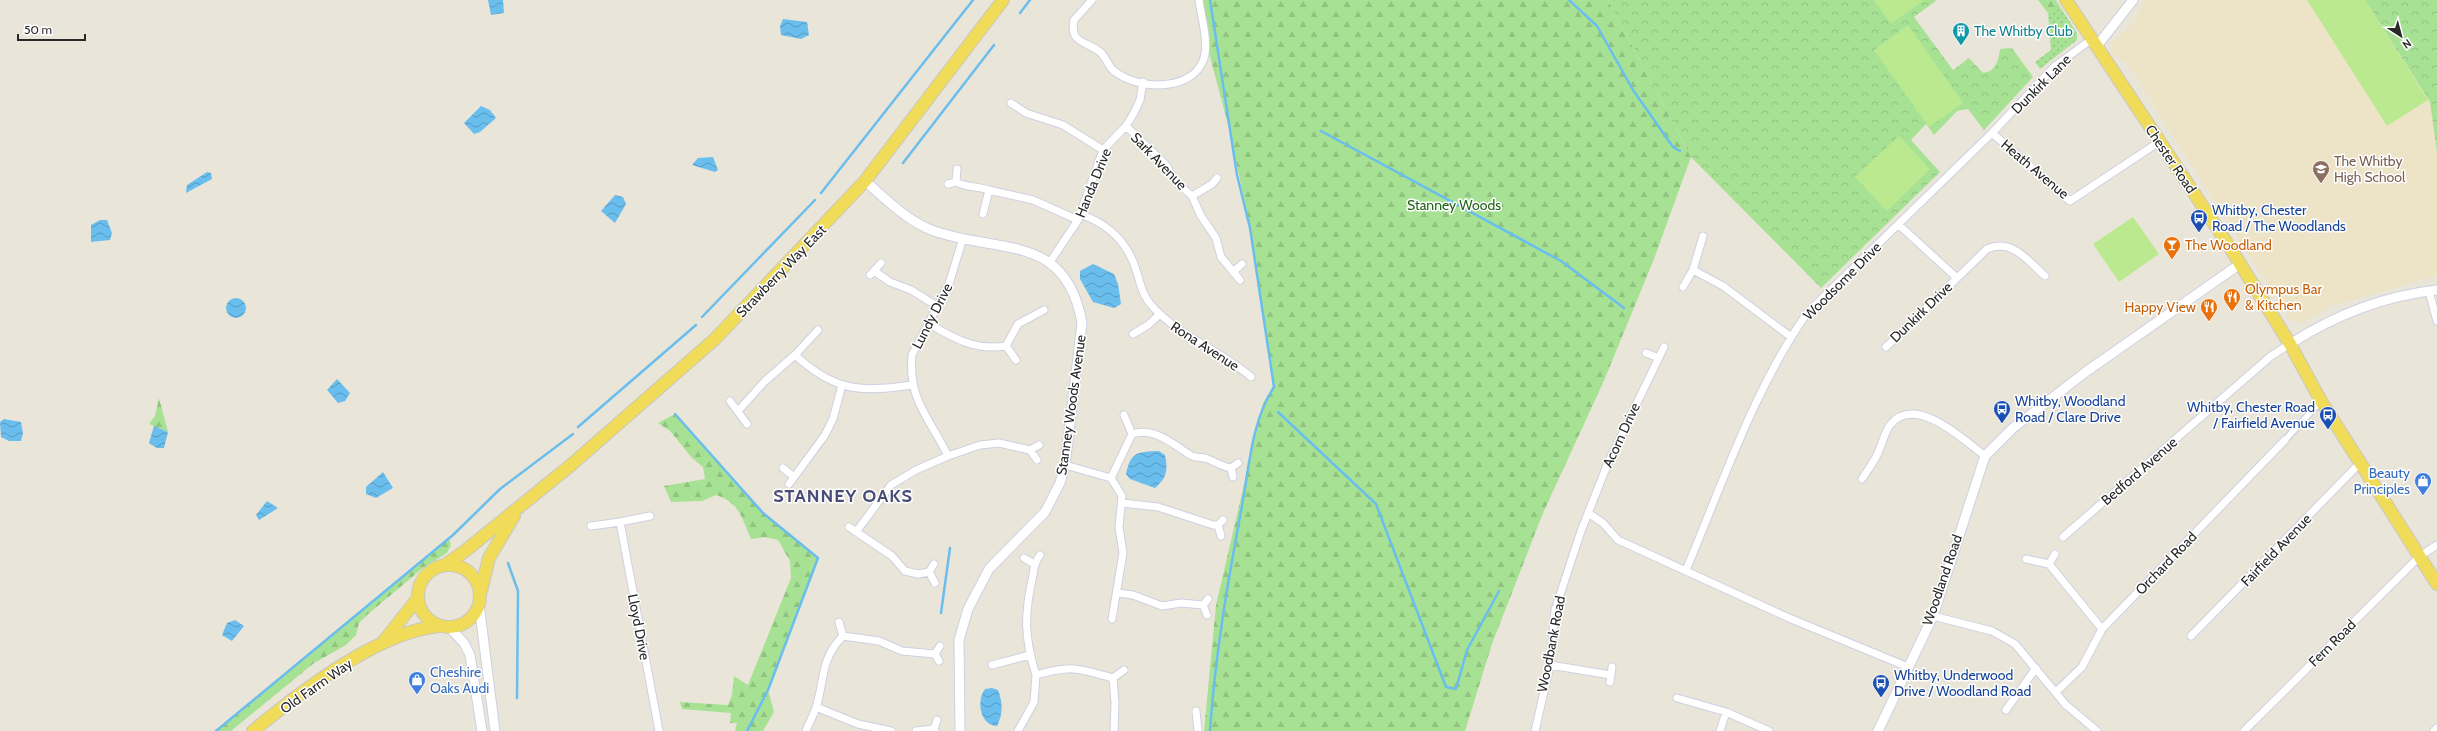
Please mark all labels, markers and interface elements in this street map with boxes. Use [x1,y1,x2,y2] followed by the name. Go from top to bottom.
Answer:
[18,16,85,42] scale bar
[2381,16,2421,56] north arrow
[1951,21,1971,46] building icon: The Whitby Club
[24,22,52,37] text: 50 m
[1974,22,2073,40] place label: The Whitby Club
[2400,36,2414,52] text: N
[2007,50,2075,118] street label: Dunkirk Lane
[2141,121,2201,197] street label: Chester Road
[1127,128,1191,194] street label: Sark Avenue
[1997,135,2073,203] street label: Heath Avenue
[1071,146,1115,220] street label: Handa Drive
[2334,152,2406,186] place label: The Whitby High School
[2311,159,2331,184] school or university icon: The Whitby High School
[1407,196,1501,214] park label: Stanney Woods
[2212,201,2346,235] place label: Whitby, Chester Road / The Woodlands
[2189,208,2209,233] bus stop icon: Whitby, Chester Road / The Woodlands
[732,221,830,321] street label: Strawberry Way East
[2162,235,2182,260] bar icon: The Woodland
[2185,236,2272,254] place label: The Woodland
[1799,238,1885,324] street label: Woodsome Drive
[1886,278,1956,346] street label: Dunkirk Drive
[908,280,956,352] street label: Lundy Drive
[2245,280,2322,314] place label: Olympus Bar & Kitchen
[2222,287,2242,312] restaurant icon: Olympus Bar & Kitchen
[2199,297,2219,322] restaurant icon: Happy View
[2124,298,2196,316] place label: Happy View
[1167,317,1243,375] street label: Rona Avenue
[1052,334,1090,476] street label: Stanney Woods Avenue
[2015,392,2125,426] place label: Whitby, Woodland Road / Clare Drive
[2187,398,2315,432] place label: Whitby, Chester Road / Fairfield Avenue
[1992,399,2012,424] bus stop icon: Whitby, Woodland Road / Clare Drive
[1598,400,1644,470] street label: Acorn Drive
[2318,405,2338,430] bus stop icon: Whitby, Chester Road / Fairfield Avenue
[2097,433,2181,509] street label: Bedford Avenue
[2354,464,2410,498] place label: Beauty Principles
[2413,471,2433,496] shop icon: Beauty Principles
[773,485,913,507] district label: STANNEY OAKS
[2237,510,2315,590] street label: Fairfield Avenue
[2131,528,2201,598] street label: Orchard Road
[1918,532,1966,628] street label: Woodland Road
[624,592,654,662] street label: Lloyd Drive
[1533,594,1569,694] street label: Woodbank Road
[2305,616,2359,670] street label: Fern Road
[276,654,356,718] street label: Old Farm Way
[430,663,489,697] place label: Cheshire Oaks Audi
[1894,666,2031,700] place label: Whitby, Underwood Drive / Woodland Road
[407,670,427,695] shop icon: Cheshire Oaks Audi
[1871,673,1891,698] bus stop icon: Whitby, Underwood Drive / Woodland Road

